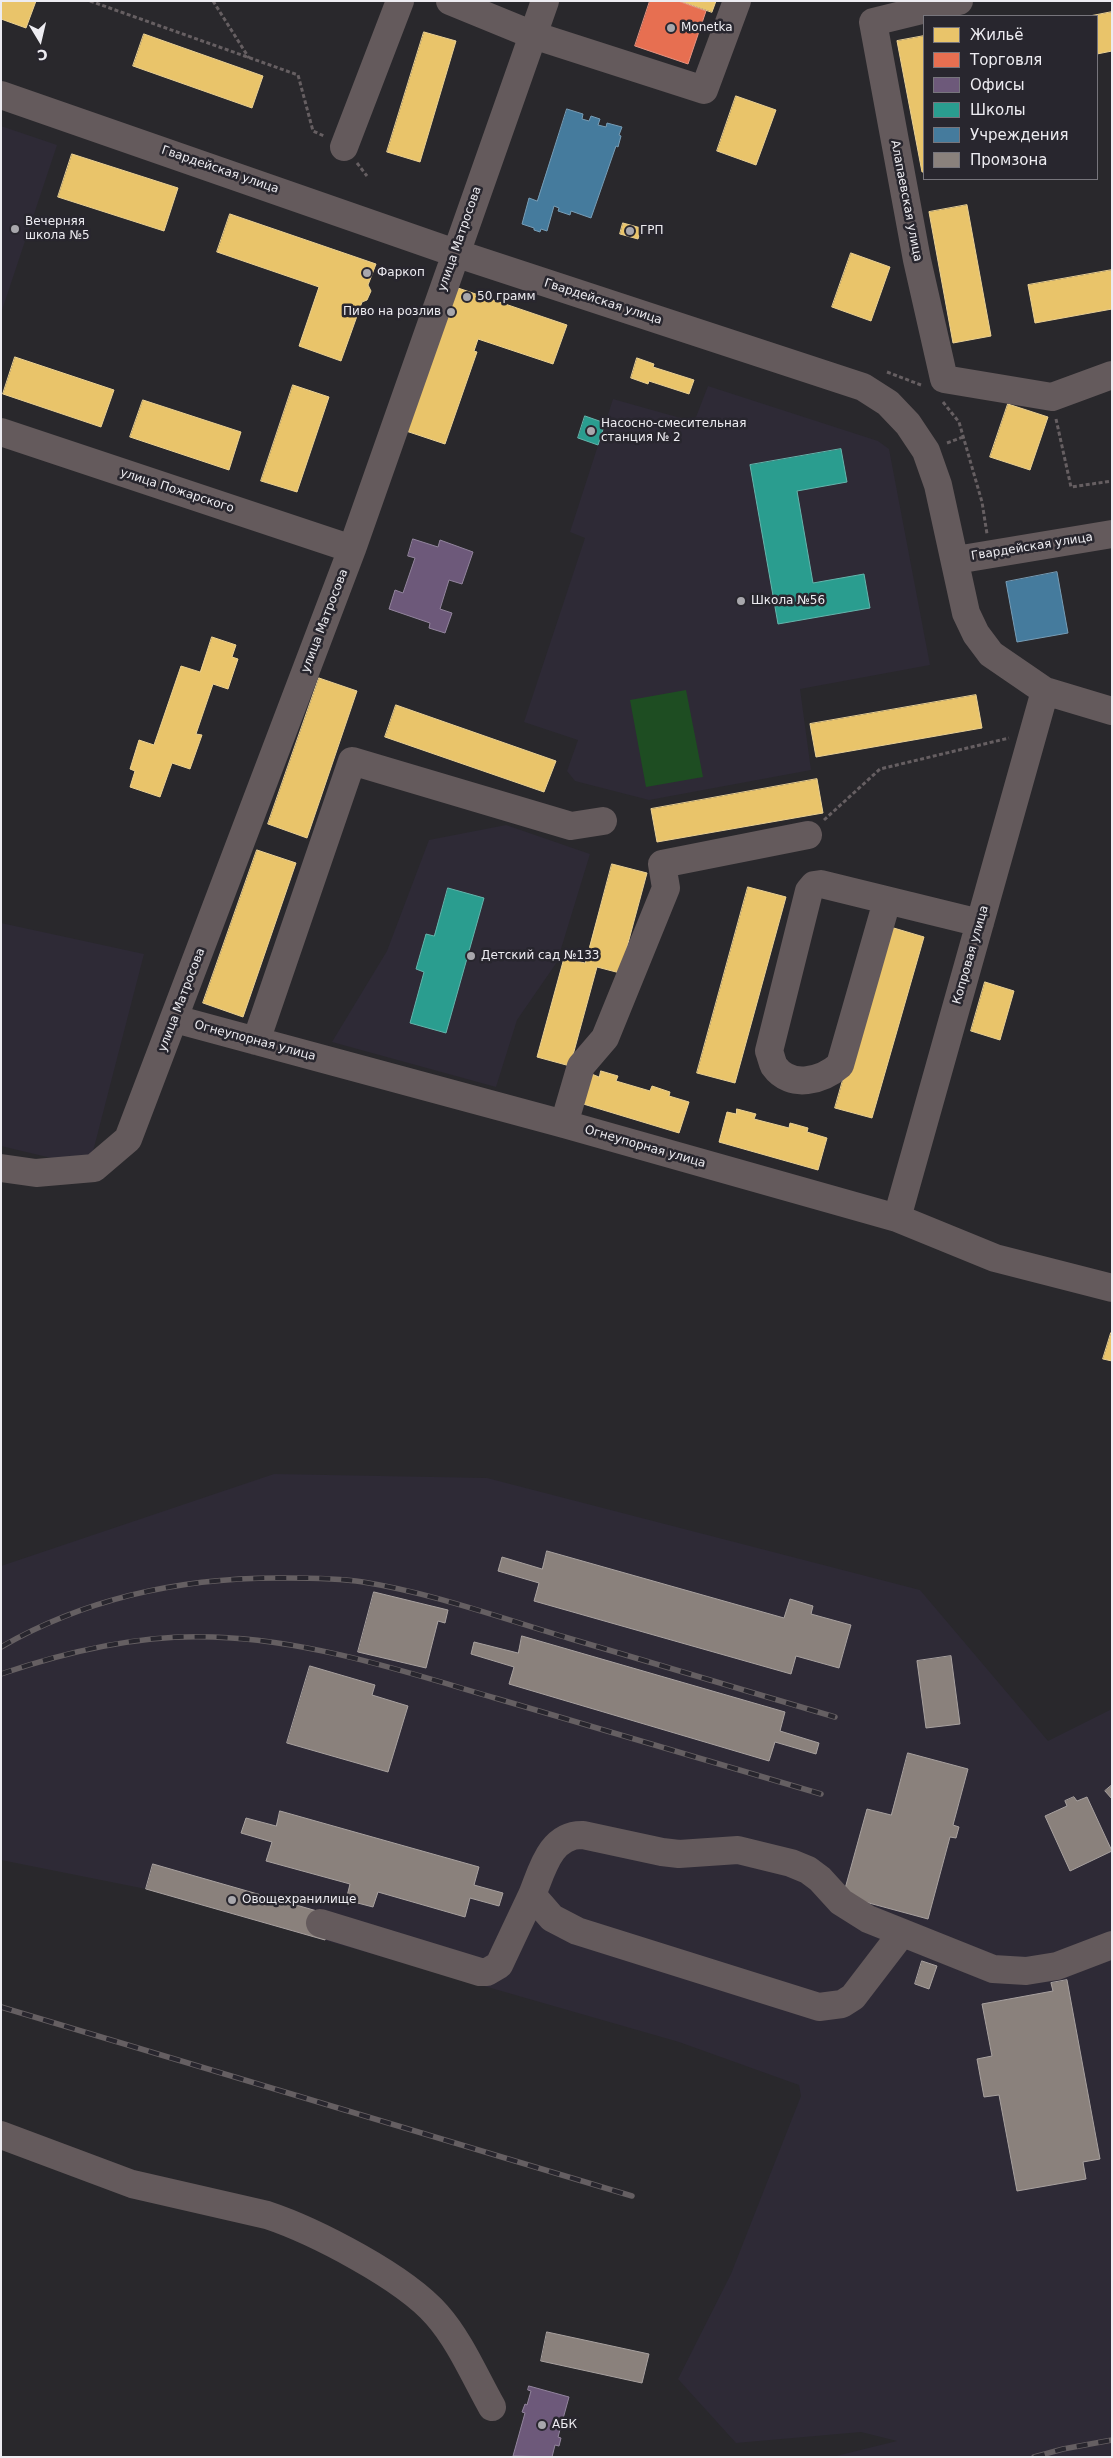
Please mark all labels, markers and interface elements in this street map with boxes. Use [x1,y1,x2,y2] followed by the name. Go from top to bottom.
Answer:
[15,15,65,65] north arrow
[923,15,1098,180] legend
[681,21,732,35] place label: Monetka
[665,22,677,34] marker: Monetka
[970,26,1024,44] text: Жильё
[36,46,49,64] text: С
[970,51,1042,69] text: Торговля
[970,76,1024,94] text: Офисы
[970,101,1026,119] text: Школы
[970,126,1068,144] text: Учреждения
[887,139,925,263] street label: Алапаевская улица
[159,143,281,197] street label: Гвардейская улица
[970,151,1047,169] text: Промзона
[435,185,485,293] street label: улица Матросова
[25,215,90,243] place label: Вечерняя школа №5
[9,223,21,235] marker: Вечерняя школа №5
[640,224,664,238] place label: ГРП
[624,225,636,237] marker: ГРП
[377,266,425,280] place label: Фаркоп
[361,267,373,279] marker: Фаркоп
[542,276,664,328] street label: Гвардейская улица
[477,290,535,304] place label: 50 грамм
[461,291,473,303] marker: 50 грамм
[343,305,441,319] place label: Пиво на розлив
[445,306,457,318] marker: Пиво на розлив
[601,417,746,445] place label: Насосно-смесительная станция № 2
[585,425,597,437] marker: Насосно-смесительная станция № 2
[118,466,236,516] street label: улица Пожарского
[970,530,1094,564] street label: Гвардейская улица
[299,567,351,675] street label: улица Матросова
[751,594,825,608] place label: Школа №56
[735,595,747,607] marker: Школа №56
[950,904,992,1006] street label: Копровая улица
[156,946,208,1054] street label: улица Матросова
[481,949,599,963] place label: Детский сад №133
[465,950,477,962] marker: Детский сад №133
[193,1018,317,1064] street label: Огнеупорная улица
[583,1123,707,1171] street label: Огнеупорная улица
[242,1893,356,1907] place label: Овощехранилище
[226,1894,238,1906] marker: Овощехранилище
[552,2418,577,2432] place label: АБК
[536,2419,548,2431] marker: АБК

